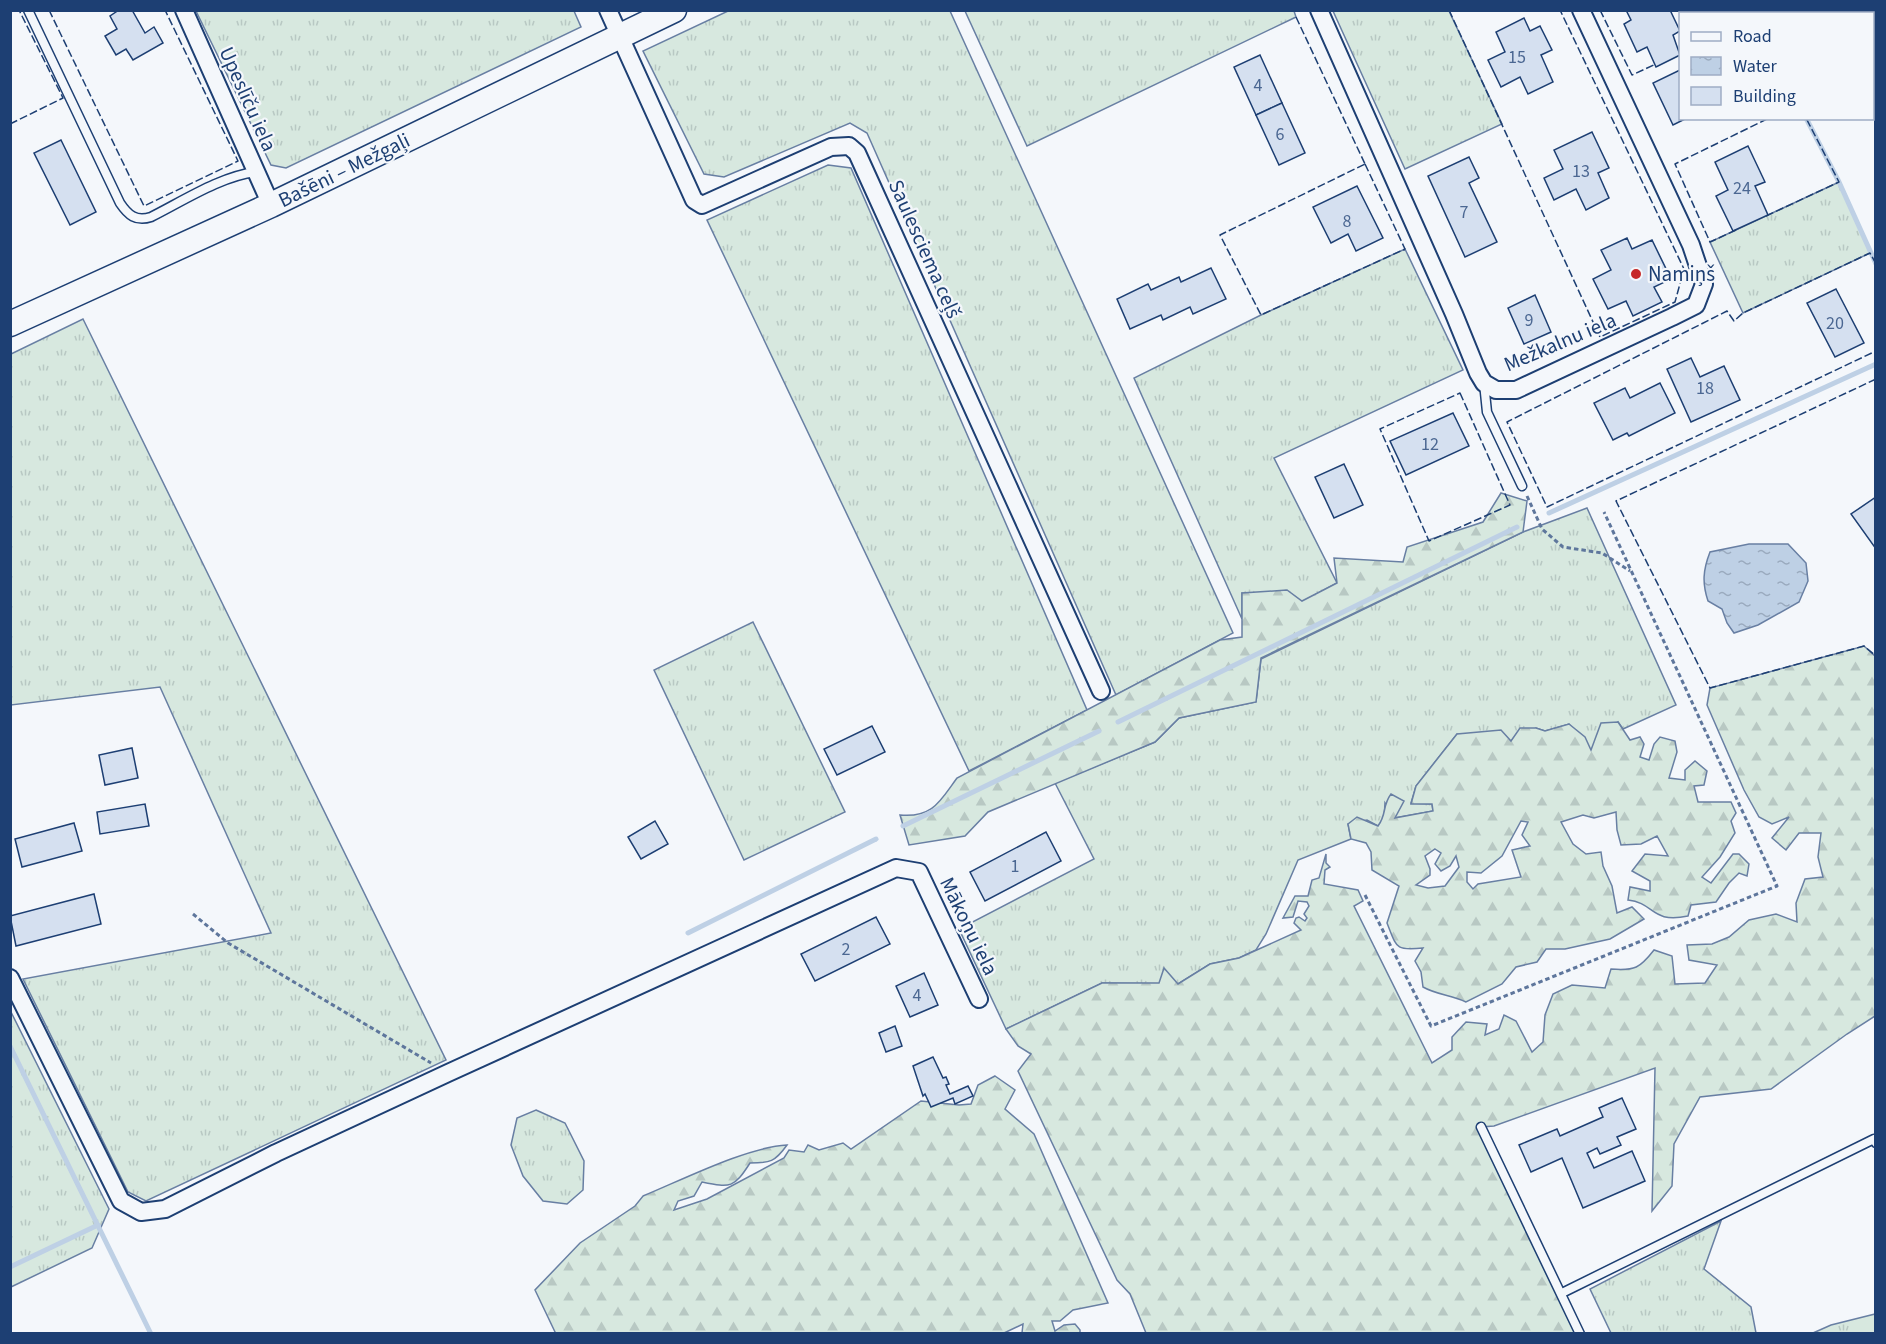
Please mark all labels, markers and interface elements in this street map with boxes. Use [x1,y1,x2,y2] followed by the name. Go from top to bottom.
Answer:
[1679,12,1874,120] legend
[1733,24,1772,49] text: Road
[212,42,284,156] street label: Upeslīču iela
[1508,45,1526,70] house number: 15
[1733,54,1777,79] text: Water
[1254,73,1263,98] house number: 4
[1733,84,1796,109] text: Building
[1276,122,1285,147] house number: 6
[273,125,415,215] street label: Bašēni – Mežgaļi
[1572,159,1590,184] house number: 13
[881,175,969,323] street label: Saulesciema ceļš
[1733,176,1751,201] house number: 24
[1460,200,1469,225] house number: 7
[1343,209,1352,234] house number: 8
[1648,259,1715,289] place label: Namiņš
[1629,267,1643,281] marker: Namiņš
[1499,305,1621,379] street label: Mežkalnu iela
[1525,308,1534,333] house number: 9
[1826,311,1844,336] house number: 20
[1696,376,1714,401] house number: 18
[1421,432,1439,457] house number: 12
[1011,854,1019,879] house number: 1
[932,872,1006,980] street label: Mākoņu iela
[842,937,851,962] house number: 2
[913,983,922,1008] house number: 4

